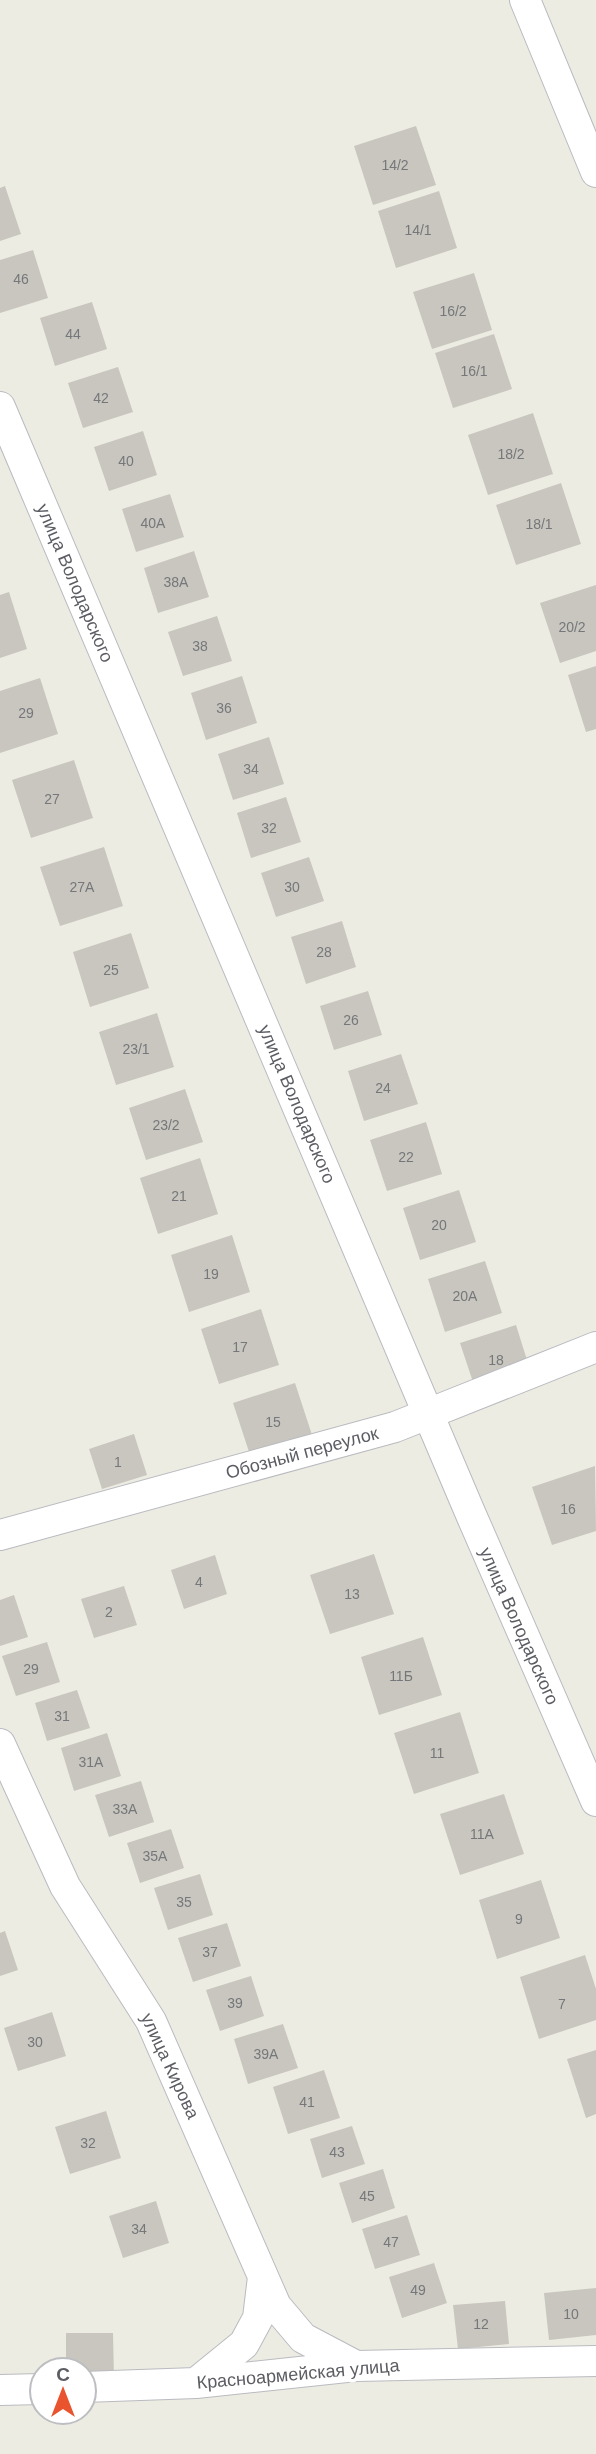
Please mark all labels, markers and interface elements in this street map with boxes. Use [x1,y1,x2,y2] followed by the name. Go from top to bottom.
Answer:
[381,157,409,173] house number: 14/2
[404,222,432,238] house number: 14/1
[13,271,29,287] house number: 46
[439,303,467,319] house number: 16/2
[65,326,81,342] house number: 44
[460,363,488,379] house number: 16/1
[93,390,109,406] house number: 42
[497,446,525,462] house number: 18/2
[118,453,134,469] house number: 40
[33,501,117,665] street label: улица Володарского
[141,515,166,531] house number: 40А
[525,516,553,532] house number: 18/1
[164,574,189,590] house number: 38А
[558,619,586,635] house number: 20/2
[192,638,208,654] house number: 38
[216,700,232,716] house number: 36
[18,705,34,721] house number: 29
[243,761,259,777] house number: 34
[44,791,60,807] house number: 27
[261,820,277,836] house number: 32
[70,879,95,895] house number: 27А
[284,879,300,895] house number: 30
[316,944,332,960] house number: 28
[103,962,119,978] house number: 25
[343,1012,359,1028] house number: 26
[255,1022,339,1186] street label: улица Володарского
[122,1041,150,1057] house number: 23/1
[375,1080,391,1096] house number: 24
[152,1117,180,1133] house number: 23/2
[398,1149,414,1165] house number: 22
[171,1188,187,1204] house number: 21
[431,1217,447,1233] house number: 20
[203,1266,219,1282] house number: 19
[453,1288,478,1304] house number: 20А
[232,1339,248,1355] house number: 17
[488,1352,504,1368] house number: 18
[265,1414,281,1430] house number: 15
[224,1423,381,1483] street label: Обозный переулок
[114,1454,122,1470] house number: 1
[560,1501,576,1517] house number: 16
[475,1544,563,1708] street label: улица Володарского
[195,1574,203,1590] house number: 4
[344,1586,360,1602] house number: 13
[105,1604,113,1620] house number: 2
[23,1661,39,1677] house number: 29
[389,1668,413,1684] house number: 11Б
[54,1708,70,1724] house number: 31
[430,1745,444,1761] house number: 11
[79,1754,104,1770] house number: 31А
[113,1801,138,1817] house number: 33А
[470,1826,495,1842] house number: 11А
[143,1848,168,1864] house number: 35А
[176,1894,192,1910] house number: 35
[515,1911,523,1927] house number: 9
[202,1944,218,1960] house number: 37
[227,1995,243,2011] house number: 39
[558,1996,566,2012] house number: 7
[137,2010,204,2123] street label: улица Кирова
[27,2034,43,2050] house number: 30
[254,2046,279,2062] house number: 39А
[299,2094,315,2110] house number: 41
[80,2135,96,2151] house number: 32
[329,2144,345,2160] house number: 43
[359,2188,375,2204] house number: 45
[131,2221,147,2237] house number: 34
[383,2234,399,2250] house number: 47
[410,2282,426,2298] house number: 49
[563,2306,579,2322] house number: 10
[473,2316,489,2332] house number: 12
[196,2355,401,2393] street label: Красноармейская улица
[28,2356,98,2426] north arrow
[56,2364,70,2385] text: С

